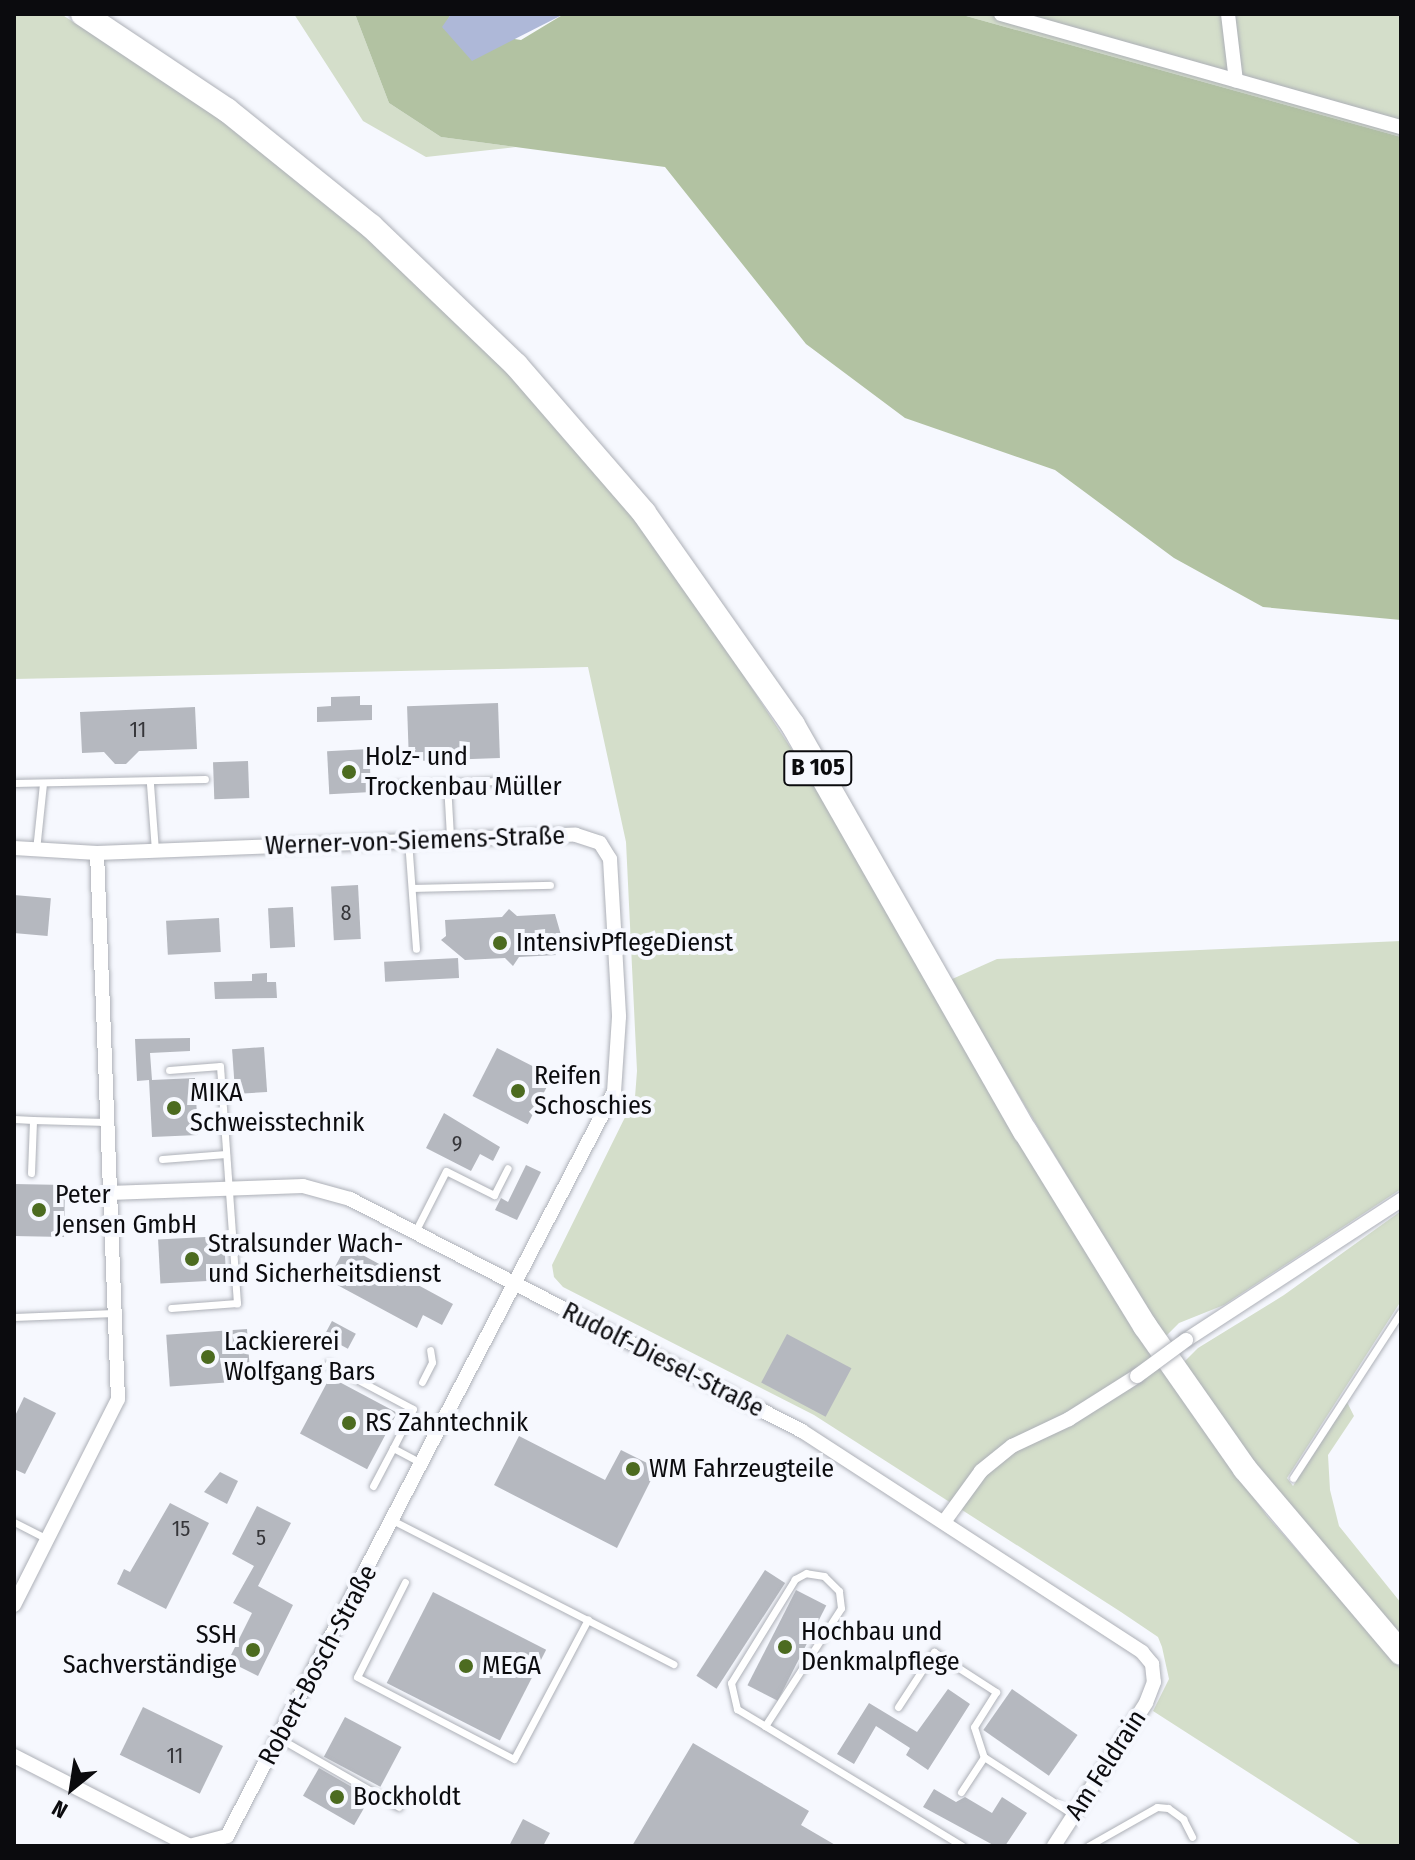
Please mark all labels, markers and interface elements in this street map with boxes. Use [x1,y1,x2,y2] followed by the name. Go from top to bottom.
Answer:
[130,717,146,743] house number: 11
[365,741,561,802] place label: Holz- und Trockenbau Müller
[782,748,854,788] road number: B 105
[340,763,358,781] marker: Holz- und Trockenbau Müller
[265,820,565,862] street label: Werner-von-Siemens-Straße
[341,900,351,926] house number: 8
[516,927,733,959] place label: IntensivPflegeDienst
[491,934,509,952] marker: IntensivPflegeDienst
[534,1060,652,1122] place label: Reifen Schoschies
[190,1077,364,1138] place label: MIKA Schweisstechnik
[509,1082,527,1100] marker: Reifen Schoschies
[165,1099,183,1117] marker: MIKA Schweisstechnik
[452,1131,462,1157] house number: 9
[55,1179,197,1240] place label: Peter Jensen GmbH
[30,1201,48,1219] marker: Peter Jensen GmbH
[208,1228,441,1290] place label: Stralsunder Wach- und Sicherheitsdienst
[183,1250,201,1268] marker: Stralsunder Wach- und Sicherheitsdienst
[557,1296,769,1424] street label: Rudolf-Diesel-Straße
[224,1326,375,1388] place label: Lackiererei Wolfgang Bars
[199,1348,217,1366] marker: Lackiererei Wolfgang Bars
[365,1407,528,1439] place label: RS Zahntechnik
[340,1414,358,1432] marker: RS Zahntechnik
[649,1453,834,1485] place label: WM Fahrzeugteile
[624,1460,642,1478] marker: WM Fahrzeugteile
[172,1516,190,1542] house number: 15
[256,1525,266,1551] house number: 5
[252,1560,384,1770] street label: Robert-Bosch-Straße
[801,1616,959,1678] place label: Hochbau und Denkmalpflege
[63,1619,237,1680] place label: SSH Sachverständige
[776,1638,794,1656] marker: Hochbau und Denkmalpflege
[244,1641,262,1659] marker: SSH Sachverständige
[482,1650,541,1682] place label: MEGA
[457,1657,475,1675] marker: MEGA
[1059,1704,1153,1826] street label: Am Feldrain
[167,1743,183,1769] house number: 11
[32,1748,112,1828] north arrow
[353,1781,461,1813] place label: Bockholdt
[328,1788,346,1806] marker: Bockholdt
[47,1794,72,1824] text: N

